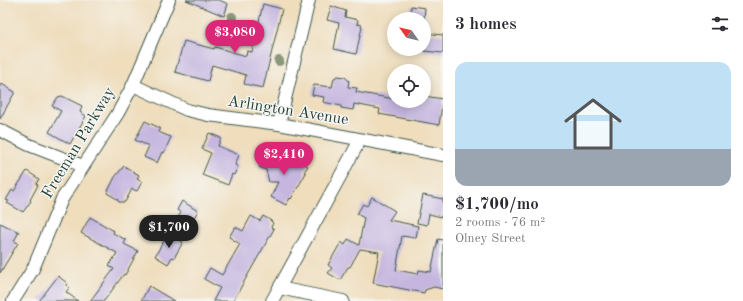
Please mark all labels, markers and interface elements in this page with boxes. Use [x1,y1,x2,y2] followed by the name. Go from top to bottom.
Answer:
[387,12,431,56] north arrow
[387,12,431,108] map controls
[709,13,731,35] icon: filters
[455,16,517,33] text: 3 homes
[202,20,268,54] pin: $3,080
[214,26,256,39] text: $3,080
[387,64,431,108] button: locate
[39,84,119,201] street label: Freeman Parkway
[557,88,629,160] icon: home
[226,94,350,128] street label: Arlington Avenue
[251,142,317,176] pin: $2,410
[263,148,305,161] text: $2,410
[455,196,539,213] text: $1,700/mo
[136,215,202,249] pin: $1,700
[455,216,545,229] text: 2 rooms · 76 m²
[148,221,190,234] text: $1,700
[455,232,526,245] text: Olney Street

